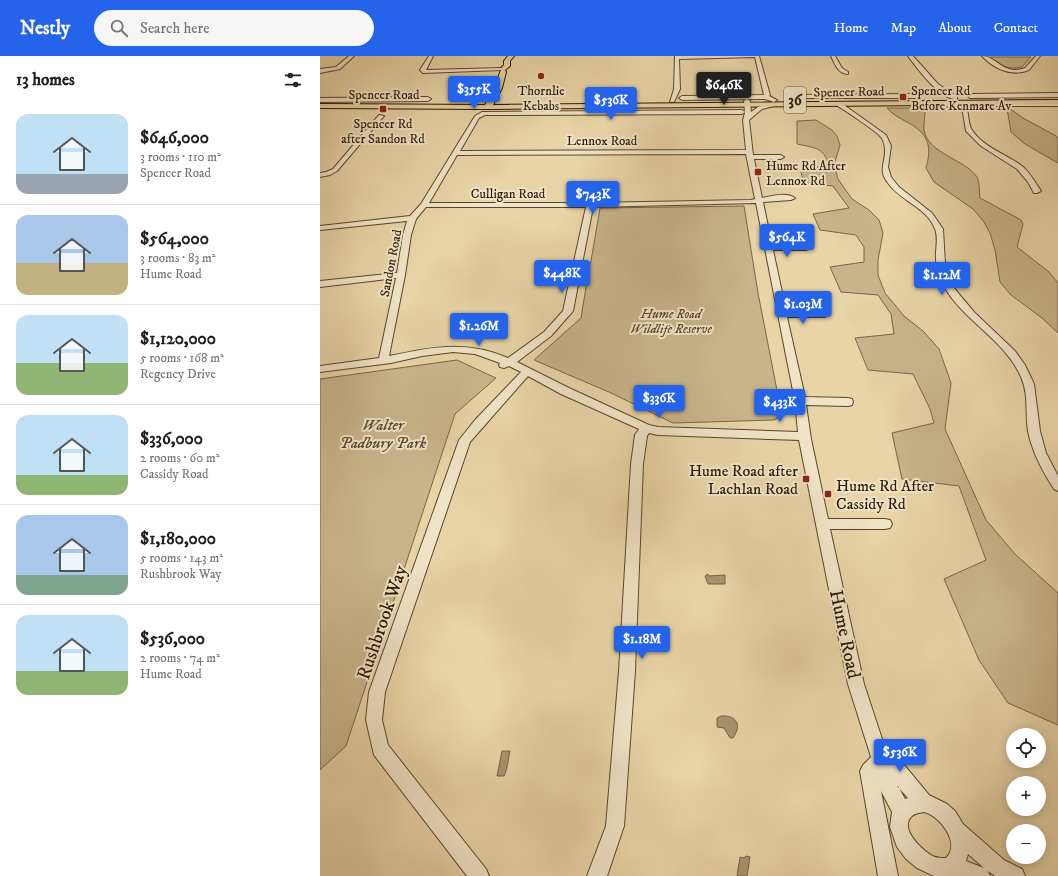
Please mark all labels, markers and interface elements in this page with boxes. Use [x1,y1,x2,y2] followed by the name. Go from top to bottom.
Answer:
[94,10,374,46] search box
[20,17,70,40] text: Nestly
[108,17,130,39] icon: search
[140,19,209,38] text: Search here
[834,19,868,37] text: Home
[890,19,916,37] text: Map
[938,19,972,37] text: About
[994,19,1038,37] text: Contact
[16,69,75,91] text: 13 homes
[282,69,304,91] icon: filters
[536,71,546,81] marker: Thornlie Kebabs
[696,72,752,106] pin: $646K
[446,76,502,110] pin: $355K
[705,77,743,93] text: $646K
[457,81,491,97] text: $355K
[517,83,565,114] place label: Thornlie Kebabs
[813,83,885,101] street label: Spencer Road
[911,83,1011,114] place label: Spencer Rd Before Kenmare Av
[349,87,420,103] street label: Spencer Road
[583,87,639,121] pin: $536K
[784,87,806,113] road number: 36
[594,92,628,108] text: $536K
[898,92,908,102] marker: Spencer Rd Before Kenmare Av
[378,104,388,114] marker: Spencer Rd after Sandon Rd
[341,116,425,147] place label: Spencer Rd after Sandon Rd
[140,127,209,149] text: $646,000
[48,130,96,178] icon: home
[567,133,638,149] street label: Lennox Road
[140,149,221,165] text: 3 rooms · 110 m²
[766,158,846,189] place label: Hume Rd After Lennox Rd
[140,165,211,181] text: Spencer Road
[753,167,763,177] marker: Hume Rd After Lennox Rd
[565,181,621,215] pin: $743K
[471,186,546,202] street label: Culligan Road
[575,186,611,202] text: $743K
[759,224,815,258] pin: $564K
[140,228,209,250] text: $564,000
[377,228,405,298] street label: Sandon Road
[769,229,805,245] text: $564K
[48,231,96,279] icon: home
[140,250,216,266] text: 3 rooms · 83 m²
[534,260,590,294] pin: $448K
[909,262,975,296] pin: $1.12M
[543,265,581,281] text: $448K
[140,266,202,282] text: Hume Road
[923,267,961,283] text: $1.12M
[770,291,836,325] pin: $1.03M
[784,296,822,312] text: $1.03M
[630,306,712,337] park label: Hume Road Wildlife Reserve
[446,313,512,347] pin: $1.26M
[459,318,499,334] text: $1.26M
[140,328,216,350] text: $1,120,000
[48,331,96,379] icon: home
[140,350,224,366] text: 5 rooms · 168 m²
[140,366,216,382] text: Regency Drive
[631,385,687,419] pin: $336K
[752,389,808,423] pin: $433K
[643,390,675,406] text: $336K
[763,394,797,410] text: $433K
[340,415,427,453] park label: Walter Padbury Park
[140,428,203,450] text: $336,000
[48,431,96,479] icon: home
[140,450,220,466] text: 2 rooms · 60 m²
[689,461,798,499] place label: Hume Road after Lachlan Road
[140,466,208,482] text: Cassidy Road
[801,474,811,484] marker: Hume Road after Lachlan Road
[836,476,934,514] place label: Hume Rd After Cassidy Rd
[823,489,833,499] marker: Hume Rd After Cassidy Rd
[140,528,216,550] text: $1,180,000
[48,531,96,579] icon: home
[140,550,223,566] text: 5 rooms · 143 m²
[352,561,413,683] street label: Rushbrook Way
[140,566,222,582] text: Rushbrook Way
[824,588,865,681] street label: Hume Road
[609,626,675,660] pin: $1.18M
[140,628,205,650] text: $536,000
[48,631,96,679] icon: home
[623,631,661,647] text: $1.18M
[140,650,220,666] text: 2 rooms · 74 m²
[140,666,202,682] text: Hume Road
[1006,728,1046,864] map controls
[1006,728,1046,768] button: locate
[872,739,928,773] pin: $536K
[883,744,917,760] text: $536K
[1006,776,1046,816] button: +
[1006,824,1046,864] button: −

